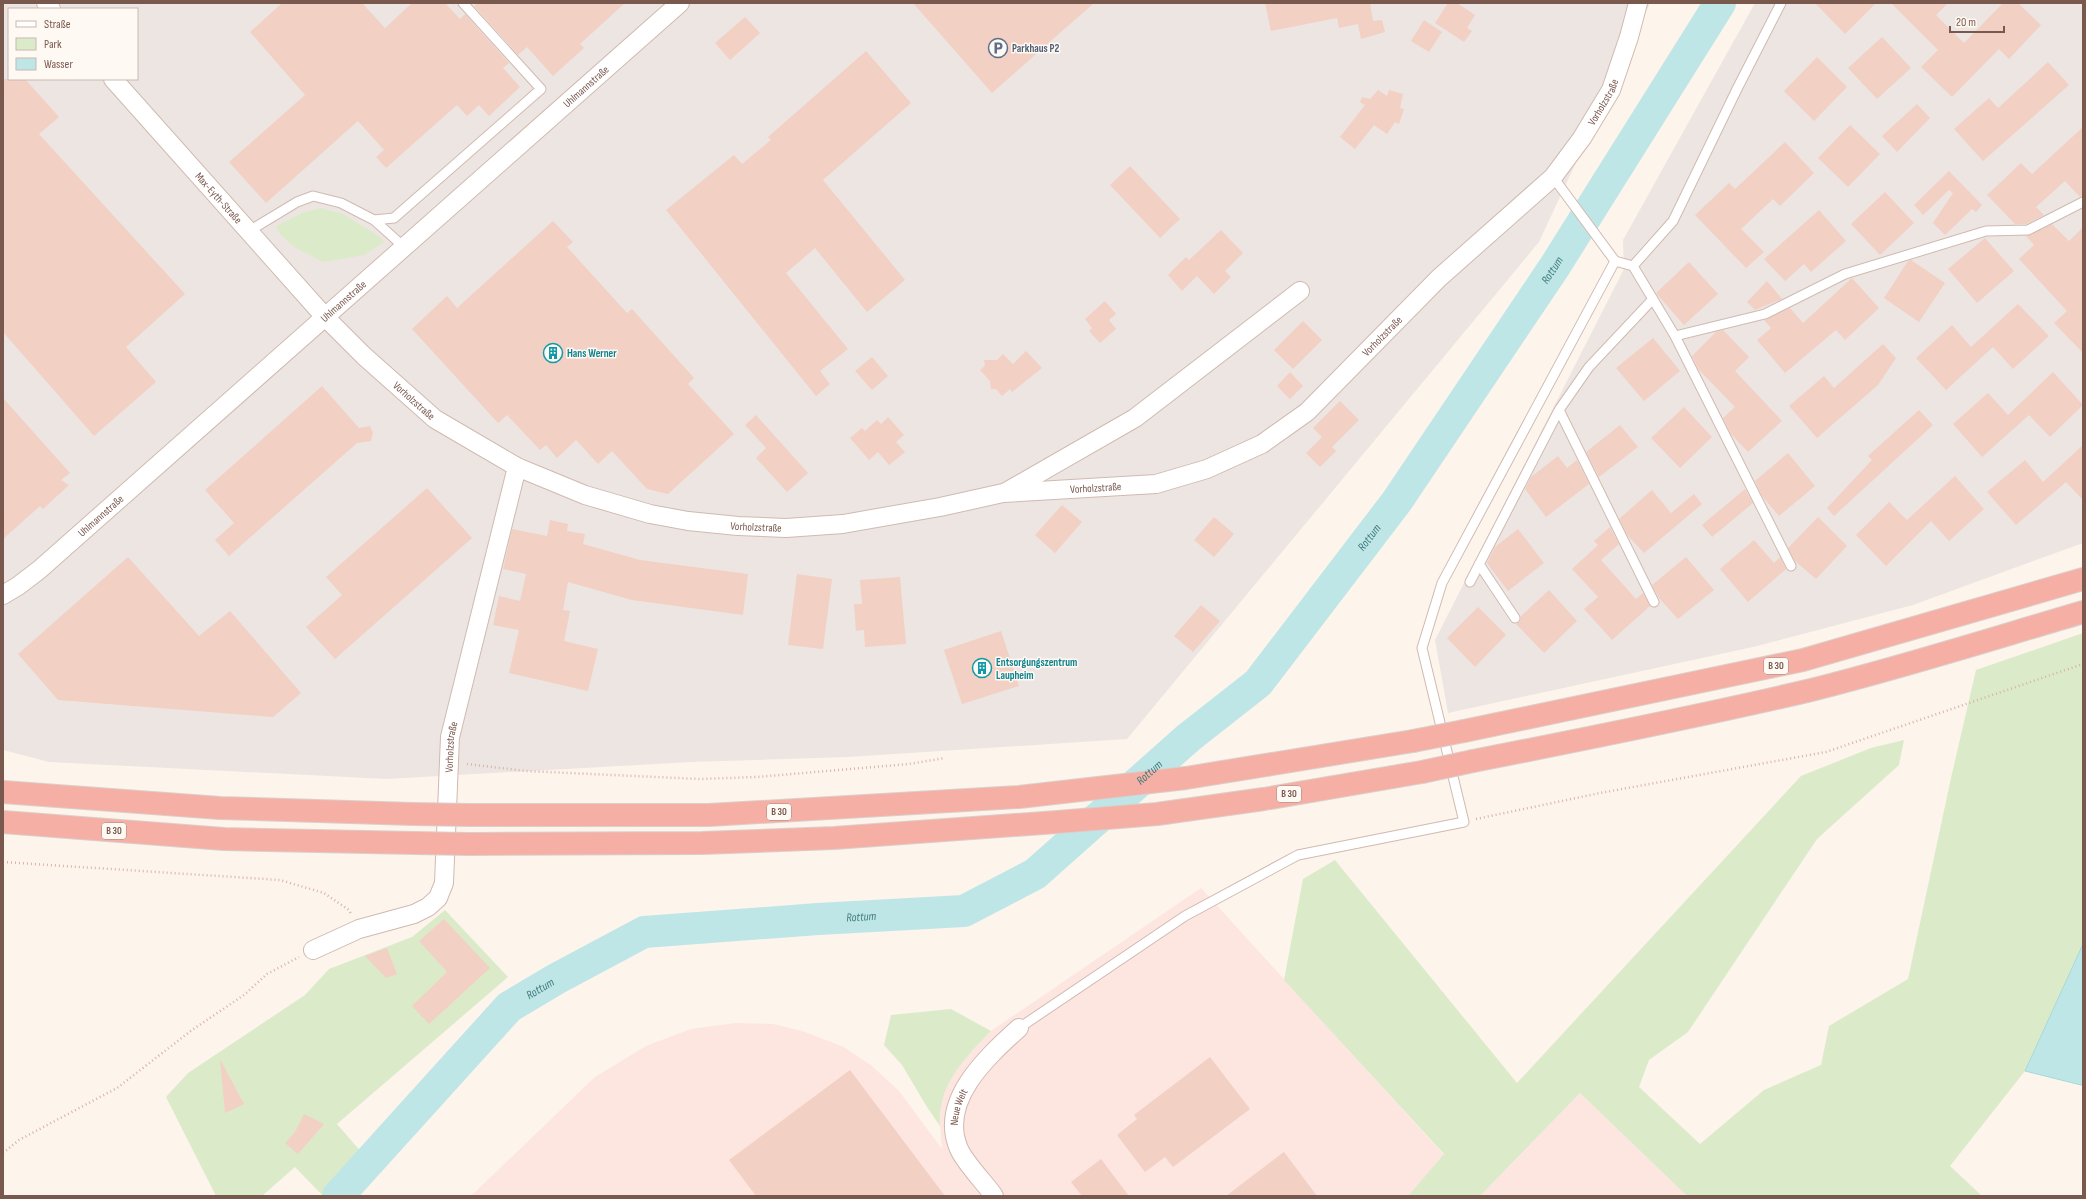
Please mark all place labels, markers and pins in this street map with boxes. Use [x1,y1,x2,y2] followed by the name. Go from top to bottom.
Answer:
[987,37,1009,59] parking icon: Parkhaus P2
[1012,42,1059,55] place label: Parkhaus P2
[542,342,564,364] building icon: Hans Werner
[567,347,617,360] place label: Hans Werner
[996,656,1077,682] place label: Entsorgungszentrum Laupheim
[971,657,993,679] building icon: Entsorgungszentrum Laupheim

